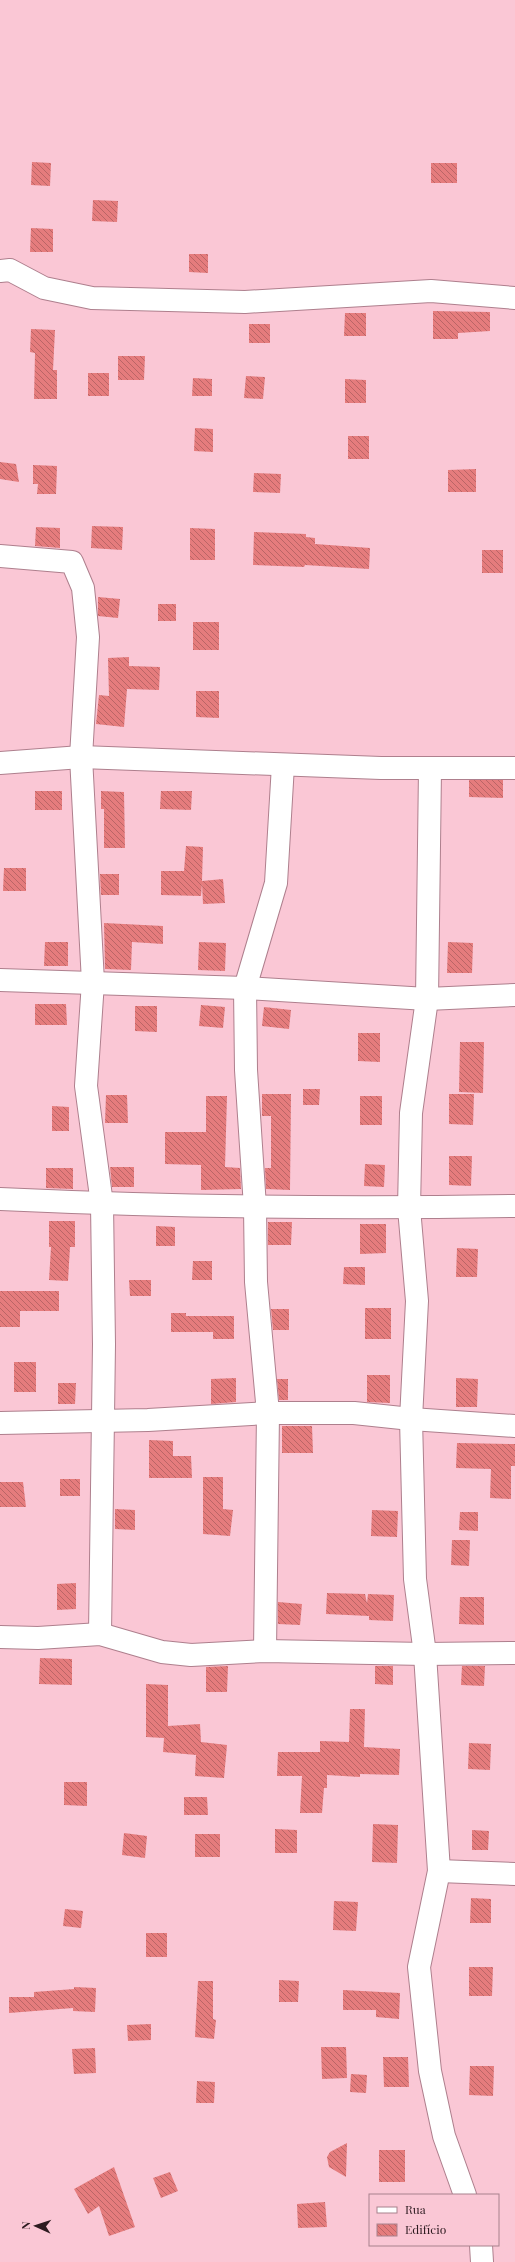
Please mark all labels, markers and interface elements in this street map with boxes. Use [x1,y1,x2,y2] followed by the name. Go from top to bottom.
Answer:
[369,2194,499,2246] legend
[405,2201,426,2217] text: Rua
[16,2206,56,2246] north arrow
[18,2221,33,2230] text: N
[405,2221,447,2237] text: Edifício

